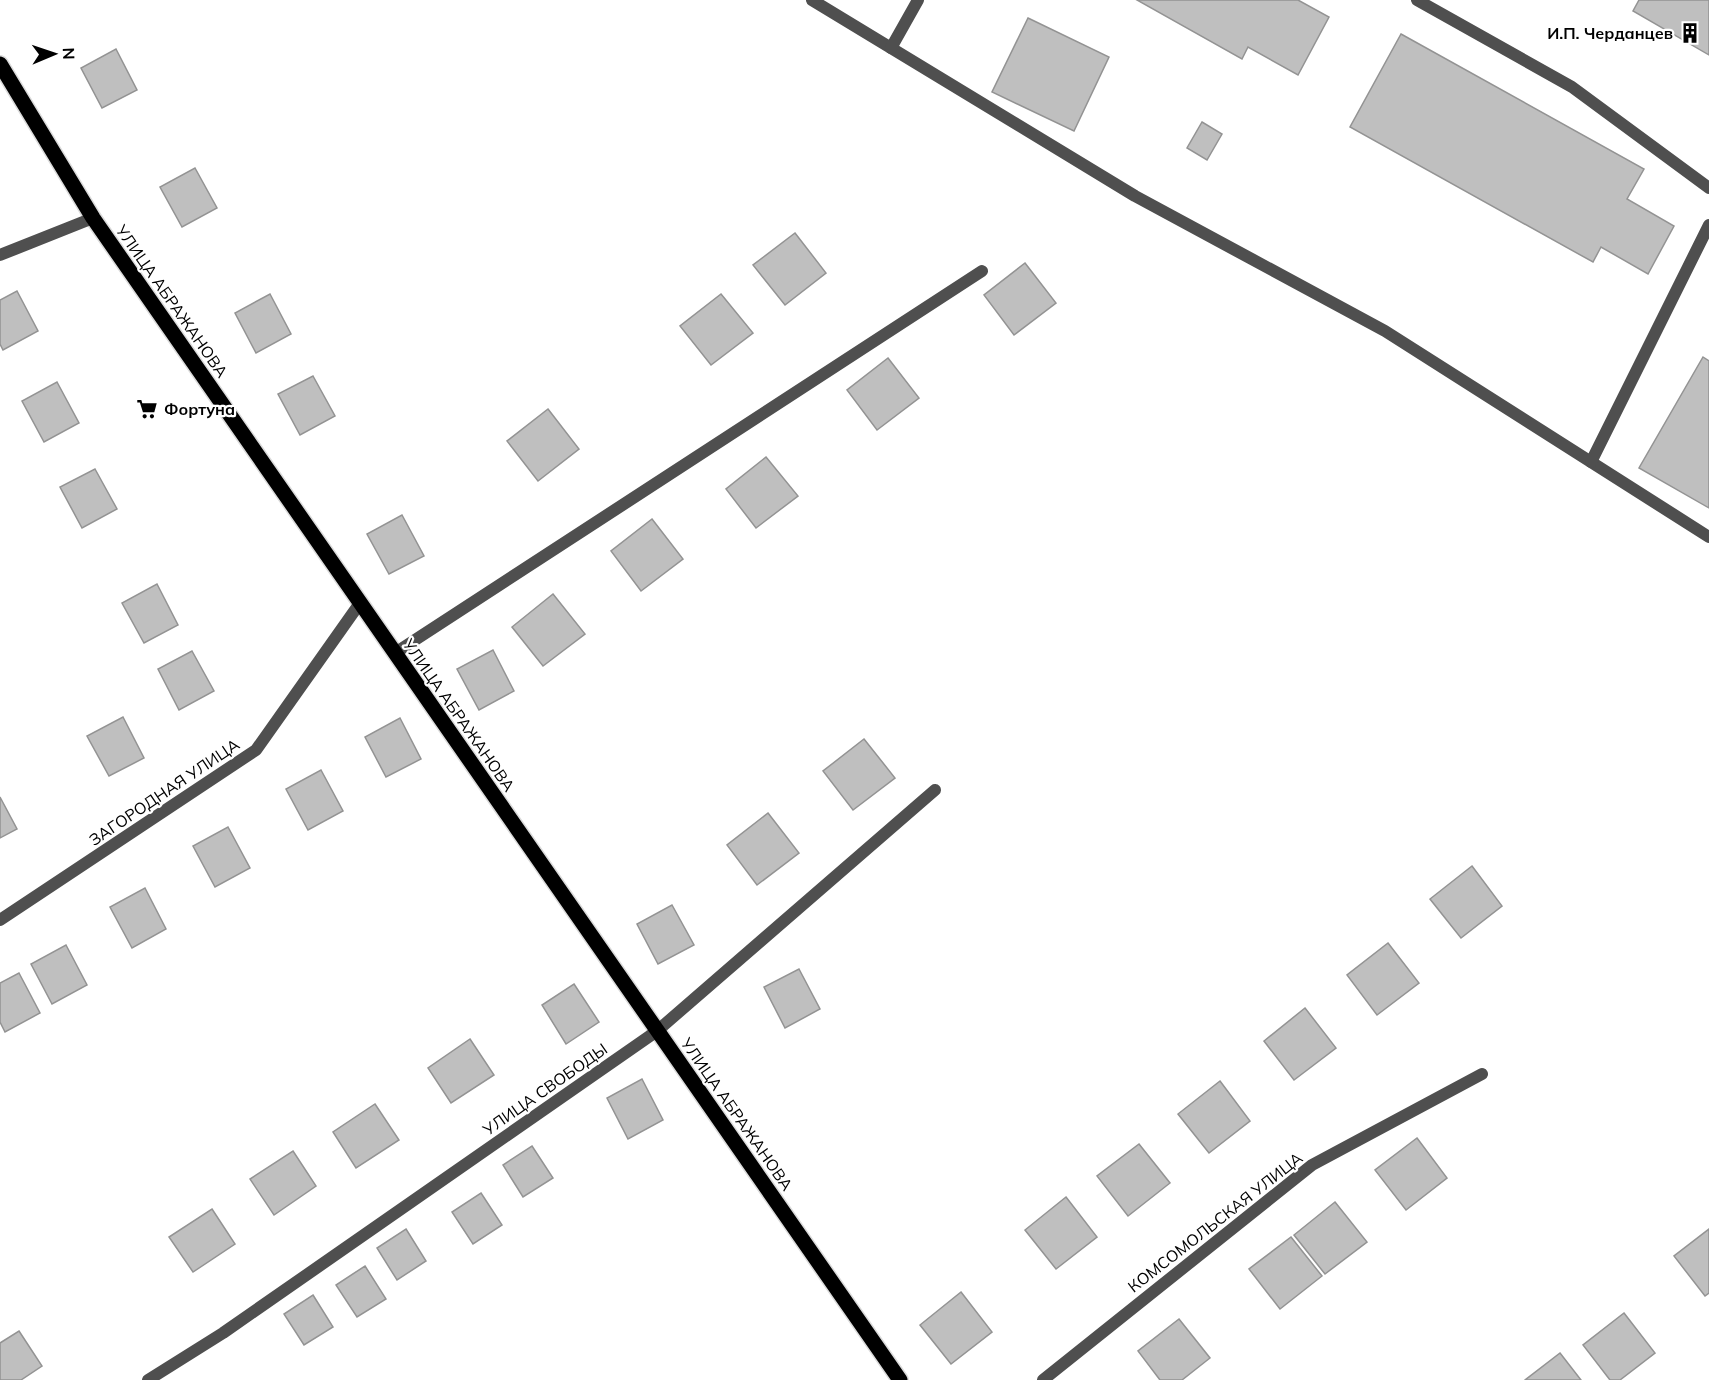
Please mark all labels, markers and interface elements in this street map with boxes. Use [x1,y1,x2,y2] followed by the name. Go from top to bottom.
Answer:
[1678,21,1702,45] building icon: И.П. Черданцев
[1547,23,1673,43] place label: И.П. Черданцев
[24,24,84,84] north arrow
[59,47,79,60] text: N
[111,220,232,381] street label: УЛИЦА АБРАЖАНОВА
[135,397,159,421] supermarket icon: Фортуна
[164,399,235,419] place label: Фортуна
[398,634,519,795] street label: УЛИЦА АБРАЖАНОВА
[85,734,243,850] street label: ЗАГОРОДНАЯ УЛИЦА
[676,1033,797,1194] street label: УЛИЦА АБРАЖАНОВА
[478,1039,611,1140] street label: УЛИЦА СВОБОДЫ
[1124,1147,1307,1296] street label: КОМСОМОЛЬСКАЯ УЛИЦА

